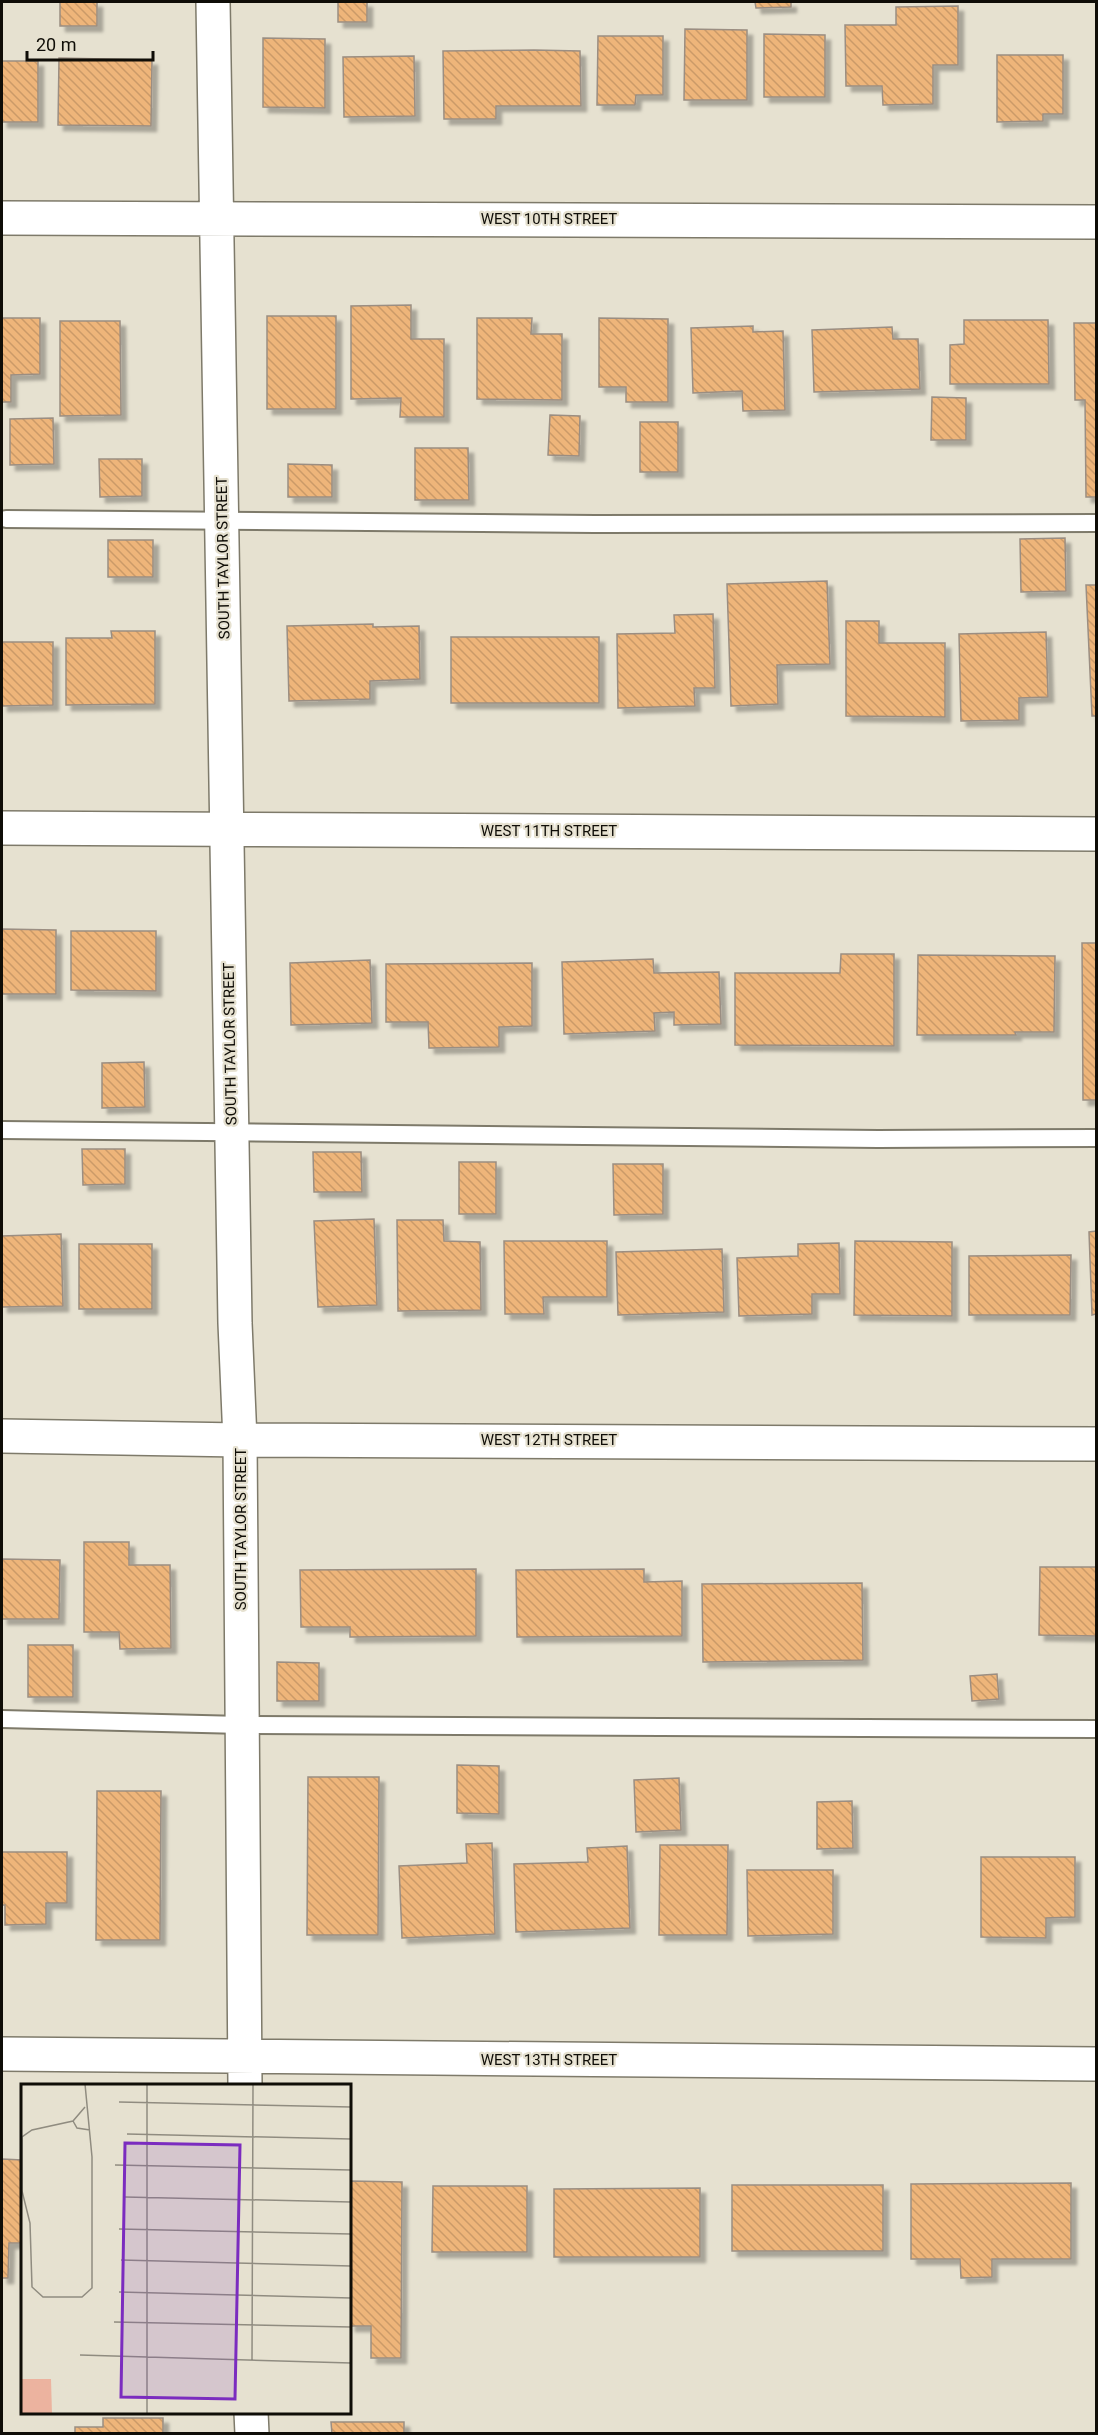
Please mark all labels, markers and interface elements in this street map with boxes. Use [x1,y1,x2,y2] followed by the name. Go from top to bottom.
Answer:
[27,24,153,62] scale bar
[36,34,76,55] text: 20 m
[481,210,617,228] street label: WEST 10TH STREET
[213,476,233,639] street label: SOUTH TAYLOR STREET
[481,822,617,840] street label: WEST 11TH STREET
[220,962,240,1125] street label: SOUTH TAYLOR STREET
[481,1431,617,1449] street label: WEST 12TH STREET
[232,1448,250,1610] street label: SOUTH TAYLOR STREET
[481,2051,617,2069] street label: WEST 13TH STREET
[21,2084,351,2414] inset map

